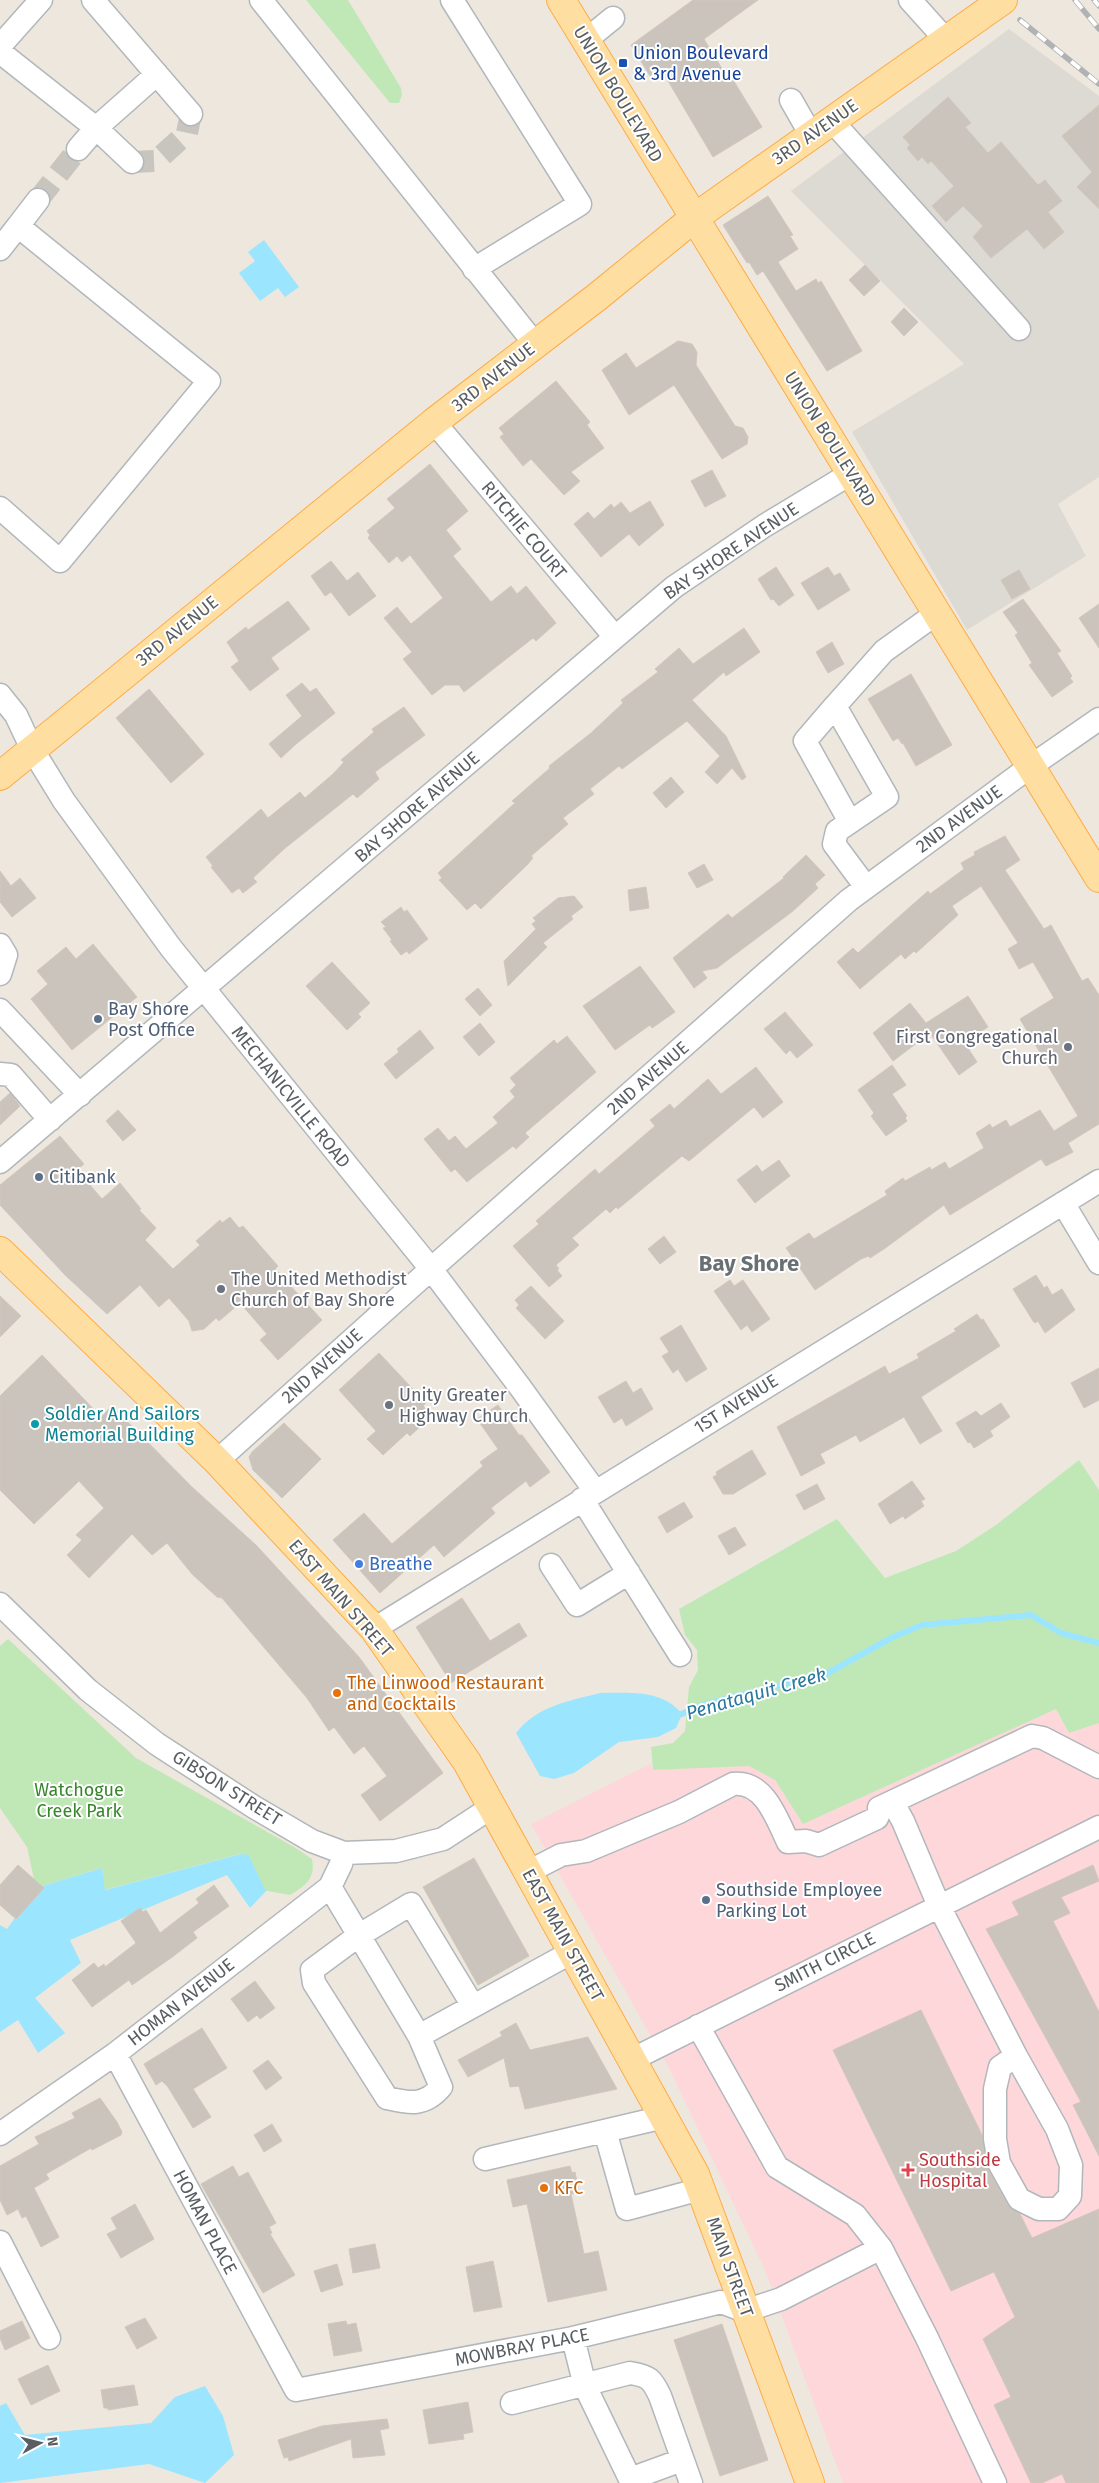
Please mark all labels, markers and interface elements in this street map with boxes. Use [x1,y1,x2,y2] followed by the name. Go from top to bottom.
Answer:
[569,22,667,166] street label: UNION BOULEVARD
[633,42,769,85] place label: Union Boulevard & 3rd Avenue
[617,57,629,69] marker: Union Boulevard & 3rd Avenue
[768,94,862,170] street label: 3RD AVENUE
[447,338,539,416] street label: 3RD AVENUE
[779,367,881,511] street label: UNION BOULEVARD
[477,477,572,584] street label: RITCHIE COURT
[659,498,803,604] street label: BAY SHORE AVENUE
[131,591,223,671] street label: 3RD AVENUE
[350,747,484,867] street label: BAY SHORE AVENUE
[912,780,1006,858] street label: 2ND AVENUE
[108,998,195,1041] place label: Bay Shore Post Office
[92,1013,104,1025] marker: Bay Shore Post Office
[227,1022,355,1172] street label: MECHANICVILLE ROAD
[896,1026,1058,1069] place label: First Congregational Church
[603,1037,693,1119] street label: 2ND AVENUE
[1062,1041,1074,1053] marker: First Congregational Church
[49,1166,117,1188] place label: Citibank
[33,1171,45,1183] marker: Citibank
[699,1250,799,1277] district label: Bay Shore
[231,1268,407,1311] place label: The United Methodist Church of Bay Shore
[215,1283,227,1295] marker: The United Methodist Church of Bay Shore
[277,1324,367,1408] street label: 2ND AVENUE
[690,1370,782,1438] street label: 1ST AVENUE
[399,1384,529,1427] place label: Unity Greater Highway Church
[383,1399,395,1411] marker: Unity Greater Highway Church
[45,1403,200,1446] place label: Soldier And Sailors Memorial Building
[29,1418,41,1430] marker: Soldier And Sailors Memorial Building
[284,1535,398,1662] street label: EAST MAIN STREET
[369,1553,433,1575] place label: Breathe
[353,1558,365,1570] marker: Breathe
[683,1662,829,1725] water label: Penataquit Creek
[347,1672,545,1715] place label: The Linwood Restaurant and Cocktails
[331,1687,343,1699] marker: The Linwood Restaurant and Cocktails
[168,1746,286,1831] street label: GIBSON STREET
[34,1779,124,1822] park label: Watchogue Creek Park
[517,1865,609,2006] street label: EAST MAIN STREET
[716,1879,882,1922] place label: Southside Employee Parking Lot
[700,1894,712,1906] marker: Southside Employee Parking Lot
[771,1927,879,1997] street label: SMITH CIRCLE
[123,1953,239,2051] street label: HOMAN AVENUE
[919,2149,1001,2192] place label: Southside Hospital
[901,2163,915,2177] marker: Southside Hospital
[168,2166,242,2278] street label: HOMAN PLACE
[554,2177,583,2199] place label: KFC
[538,2182,550,2194] marker: KFC
[702,2214,759,2321] street label: MAIN STREET
[453,2323,591,2371] street label: MOWBRAY PLACE
[15,2418,65,2468] north arrow
[43,2436,61,2447] text: N

